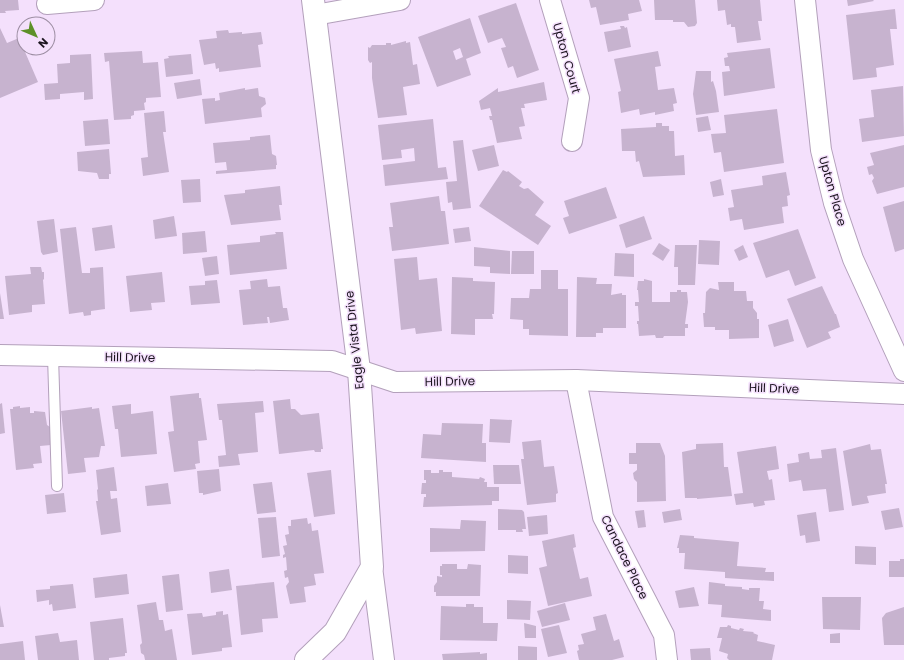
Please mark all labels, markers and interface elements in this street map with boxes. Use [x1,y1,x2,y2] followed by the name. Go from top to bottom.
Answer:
[16,16,56,56] north arrow
[549,21,585,95] street label: Upton Court
[35,34,52,51] text: N
[815,154,851,228] street label: Upton Place
[340,290,368,390] street label: Eagle Vista Drive
[105,348,155,366] street label: Hill Drive
[425,372,475,390] street label: Hill Drive
[748,379,800,397] street label: Hill Drive
[597,512,653,602] street label: Candace Place

